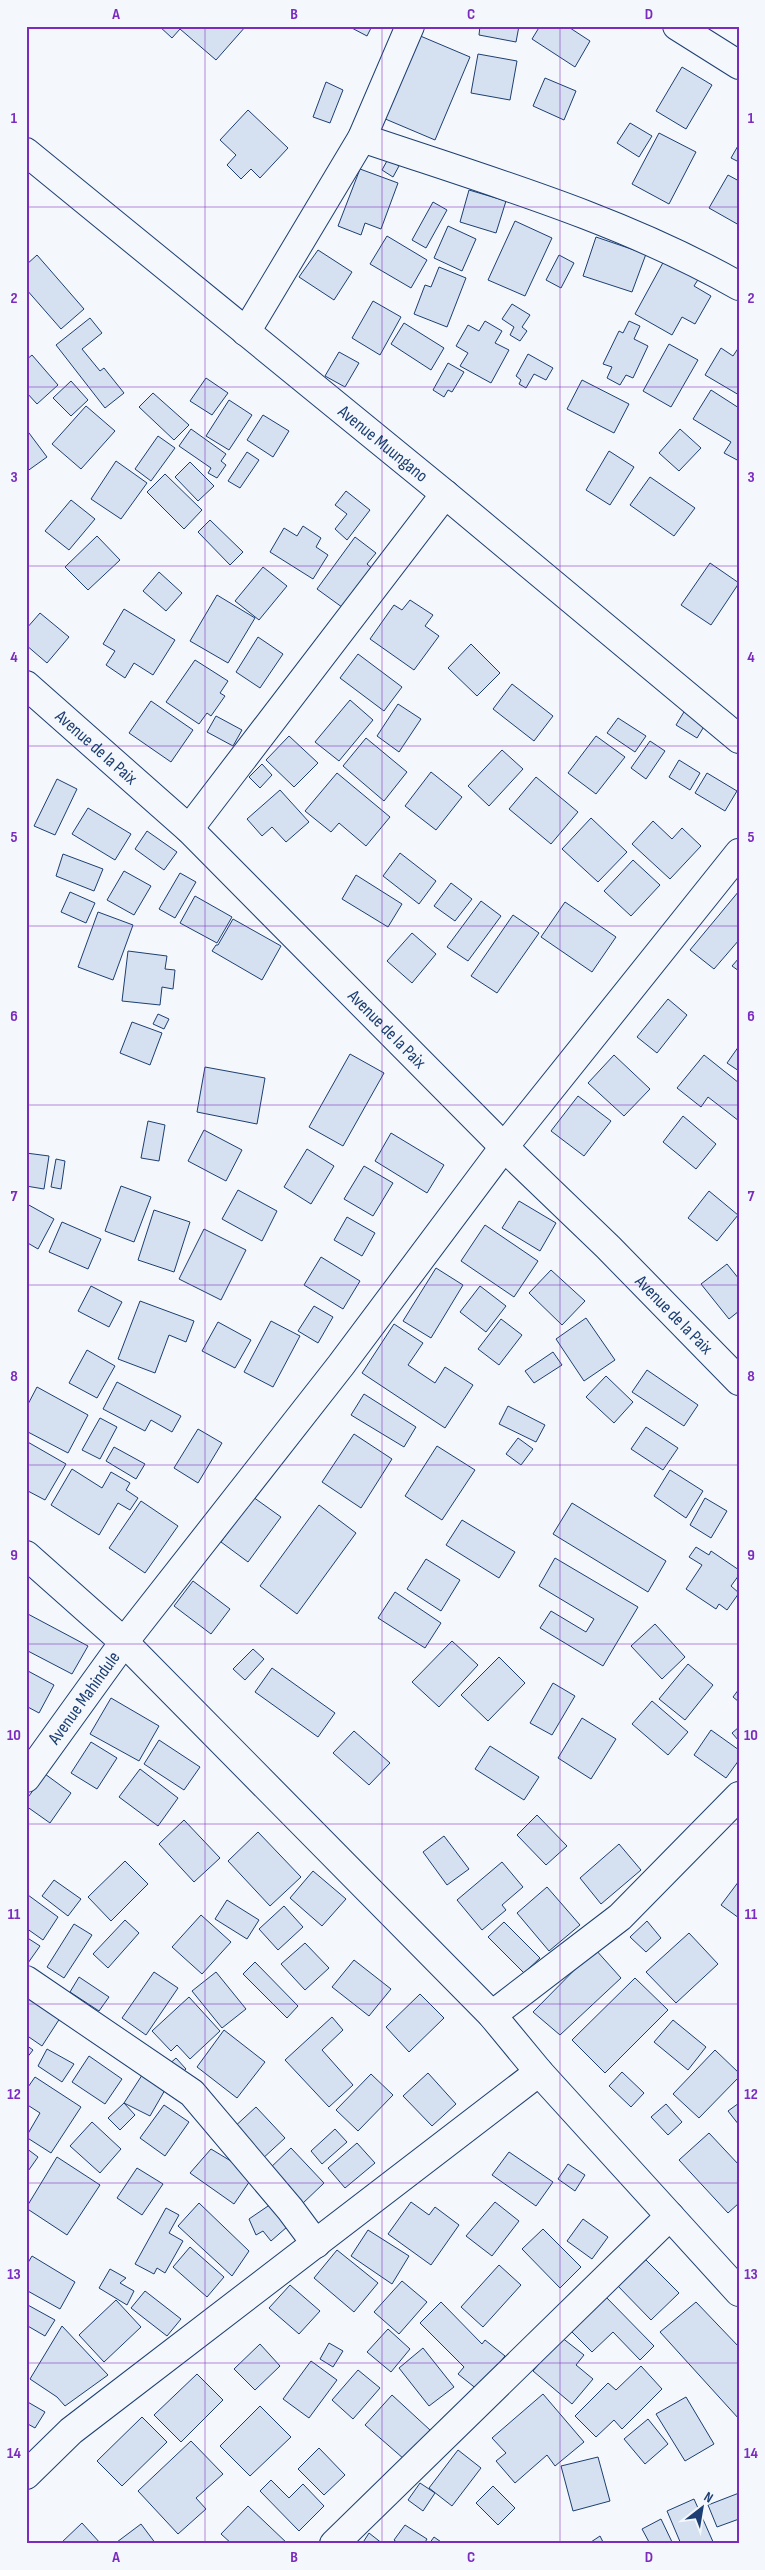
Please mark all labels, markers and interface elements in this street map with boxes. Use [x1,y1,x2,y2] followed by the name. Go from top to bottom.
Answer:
[111,5,120,24] text: A
[290,5,298,24] text: B
[467,5,475,24] text: C
[645,5,653,24] text: D
[11,109,18,128] text: 1
[748,109,755,128] text: 1
[10,289,18,308] text: 2
[747,289,755,308] text: 2
[333,400,432,487] street label: Avenue Muungano
[10,468,18,487] text: 3
[747,468,755,487] text: 3
[10,648,18,667] text: 4
[747,648,755,667] text: 4
[50,705,142,789] street label: Avenue de la Paix
[10,828,18,847] text: 5
[747,828,755,847] text: 5
[343,985,430,1073] street label: Avenue de la Paix
[10,1007,18,1026] text: 6
[747,1007,755,1026] text: 6
[11,1187,18,1206] text: 7
[748,1187,755,1206] text: 7
[630,1270,717,1359] street label: Avenue de la Paix
[10,1367,18,1386] text: 8
[747,1367,755,1386] text: 8
[10,1546,18,1565] text: 9
[747,1546,755,1565] text: 9
[43,1648,125,1749] street label: Avenue Mahindule
[7,1726,21,1745] text: 10
[744,1726,758,1745] text: 10
[8,1905,21,1924] text: 11
[745,1905,758,1924] text: 11
[7,2085,21,2104] text: 12
[744,2085,758,2104] text: 12
[7,2265,21,2284] text: 13
[744,2265,758,2284] text: 13
[7,2444,21,2463] text: 14
[744,2444,758,2463] text: 14
[678,2482,728,2532] north arrow
[701,2488,716,2506] text: N
[111,2548,120,2567] text: A
[290,2548,298,2567] text: B
[467,2548,475,2567] text: C
[645,2548,653,2567] text: D

